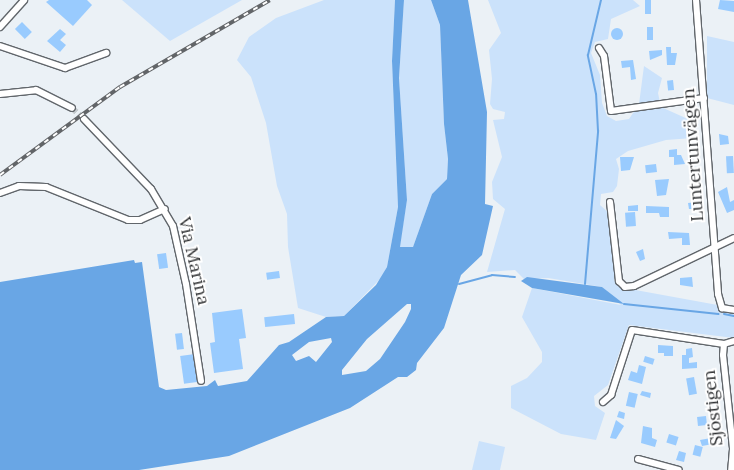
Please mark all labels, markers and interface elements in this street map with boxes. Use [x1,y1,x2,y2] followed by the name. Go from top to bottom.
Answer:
[678,88,708,222] street label: Luntertunvägen
[173,215,215,307] street label: Via Marina
[698,369,728,447] street label: Sjöstigen

